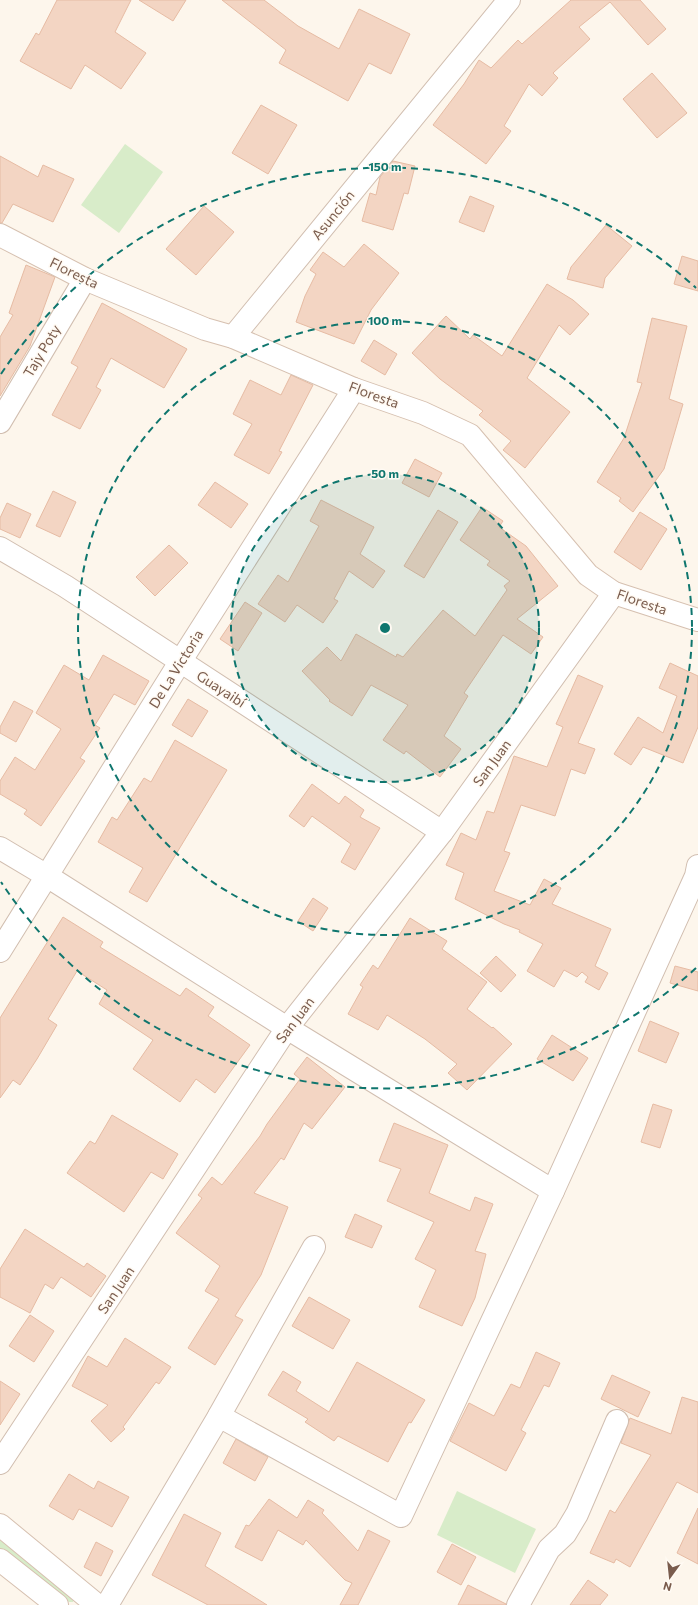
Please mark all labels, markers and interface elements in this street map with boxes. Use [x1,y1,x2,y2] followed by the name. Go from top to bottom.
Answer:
[368,159,402,173] text: 150 m
[308,186,358,243] street label: Asunción
[47,253,101,292] street label: Floresta
[368,313,402,327] text: 100 m
[19,321,64,380] street label: Tajy Poty
[347,378,402,411] street label: Floresta
[371,466,399,480] text: 50 m
[615,585,670,618] street label: Floresta
[378,621,392,635] centre of rings
[145,626,206,711] street label: De La Victoria
[194,666,249,711] street label: Guayaibí
[469,736,514,789] street label: San Juan
[272,993,317,1046] street label: San Juan
[94,1263,138,1317] street label: San Juan
[650,1557,690,1597] north arrow
[662,1580,673,1594] text: N

